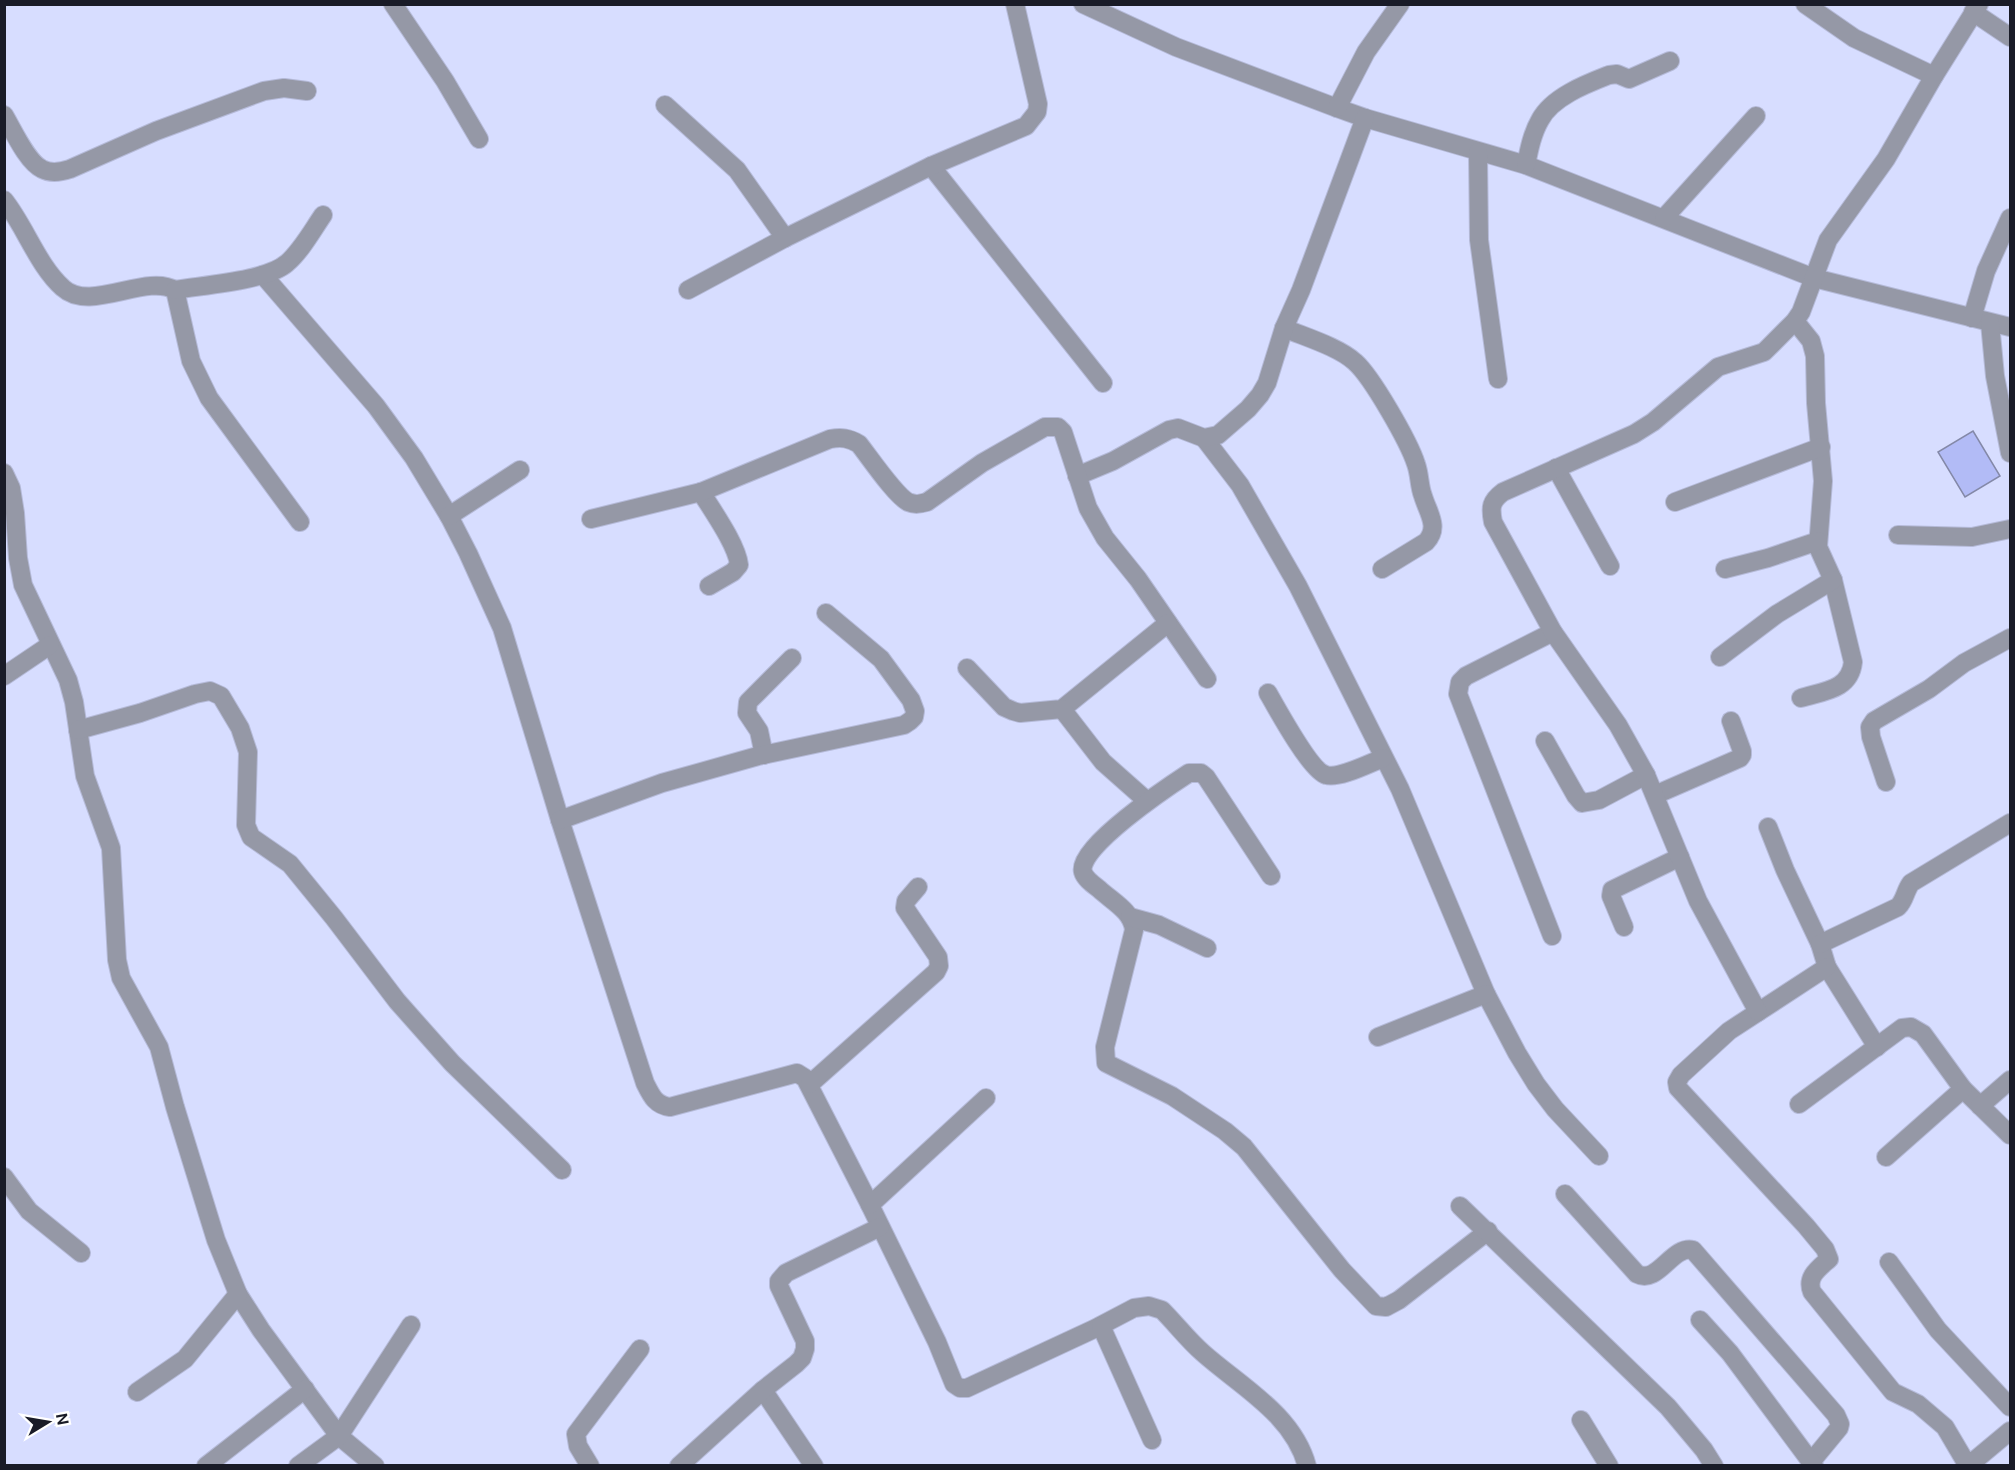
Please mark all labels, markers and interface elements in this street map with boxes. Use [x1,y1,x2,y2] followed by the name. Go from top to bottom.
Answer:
[18,1392,78,1452] north arrow
[51,1412,74,1427] text: N

